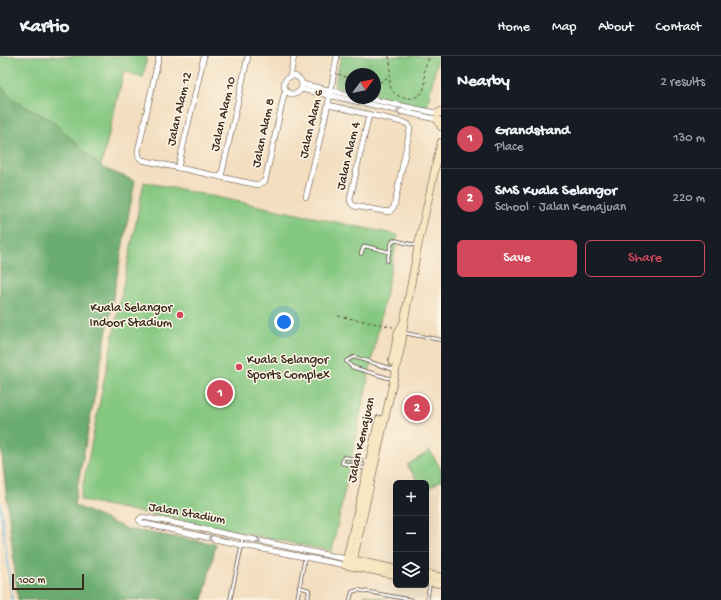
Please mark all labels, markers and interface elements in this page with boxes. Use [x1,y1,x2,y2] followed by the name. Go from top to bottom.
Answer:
[20,16,69,39] text: Kartio
[498,19,530,36] text: Home
[552,19,576,36] text: Map
[598,19,634,36] text: About
[656,19,701,36] text: Contact
[345,68,381,104] north arrow
[164,70,196,147] street label: Jalan Alam 12
[457,72,510,92] text: Nearby
[208,75,240,153] street label: Jalan Alam 10
[660,75,705,90] text: 2 results
[297,88,327,160] street label: Jalan Alam 6
[249,97,279,169] street label: Jalan Alam 8
[396,107,402,115] one-way arrow
[334,120,364,192] street label: Jalan Alam 4
[495,122,570,140] text: Grandstand
[467,131,473,146] text: 1
[673,131,705,146] text: 130 m
[495,140,523,155] text: Place
[495,182,617,200] text: SMS Kuala Selangor
[467,191,473,206] text: 2
[673,191,705,206] text: 220 m
[495,200,626,215] text: School · Jalan Kemajuan
[457,240,577,277] button: Save
[585,240,705,277] button: Share
[90,301,173,331] place label: Kuala Selangor Indoor Stadium
[175,310,185,320] marker: Kuala Selangor Indoor Stadium
[274,312,294,332] your location
[247,353,330,383] place label: Kuala Selangor Sports Complex
[234,362,244,372] marker: Kuala Selangor Sports Complex
[207,378,233,408] pin: 1
[404,393,430,423] pin: 2
[345,395,379,484] street label: Jalan Kemajuan
[393,480,429,588] map controls
[393,480,429,516] button: +
[147,500,227,528] street label: Jalan Stadium
[393,516,429,552] button: −
[208,534,214,542] one-way arrow
[255,536,261,544] one-way arrow
[393,552,429,588] button: layers
[12,572,84,591] scale bar
[18,575,45,587] text: 100 m

